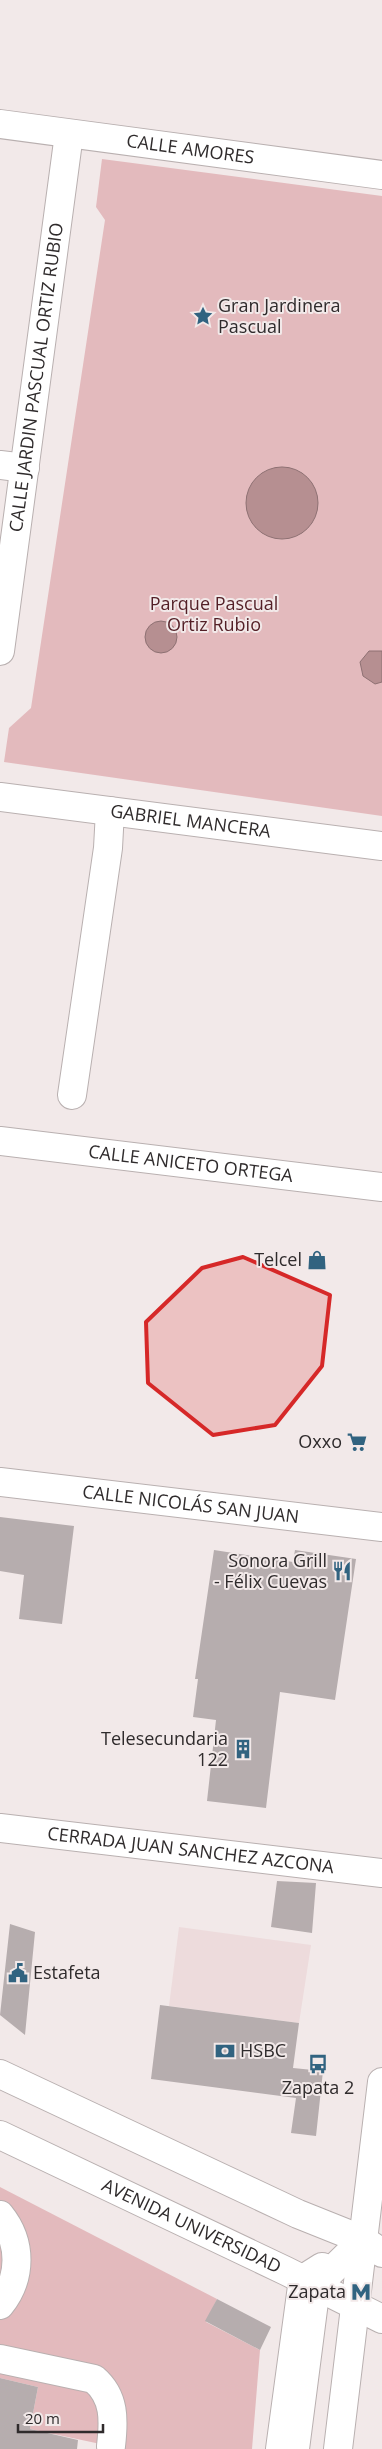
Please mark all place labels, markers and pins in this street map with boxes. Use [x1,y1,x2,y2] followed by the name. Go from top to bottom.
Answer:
[218,293,340,338] place label: Gran Jardinera Pascual
[192,305,214,327] place icon: Gran Jardinera Pascual
[254,1247,302,1271] place label: Telcel
[306,1249,328,1271] shop icon: Telcel
[298,1429,342,1453] place label: Oxxo
[346,1431,368,1453] supermarket icon: Oxxo
[214,1548,327,1593] place label: Sonora Grill - Félix Cuevas
[331,1560,353,1582] restaurant icon: Sonora Grill - Félix Cuevas
[101,1726,228,1771] place label: Telesecundaria 122
[232,1738,254,1760] building icon: Telesecundaria 122
[33,1960,101,1984] place label: Estafeta
[7,1962,29,1984] public building icon: Estafeta
[240,2038,286,2062] place label: HSBC
[214,2040,236,2062] bank icon: HSBC
[307,2053,329,2075] bus stop icon: Zapata 2
[282,2075,354,2099] place label: Zapata 2
[288,2279,346,2303] place label: Zapata
[350,2281,372,2303] metro station icon: Zapata

